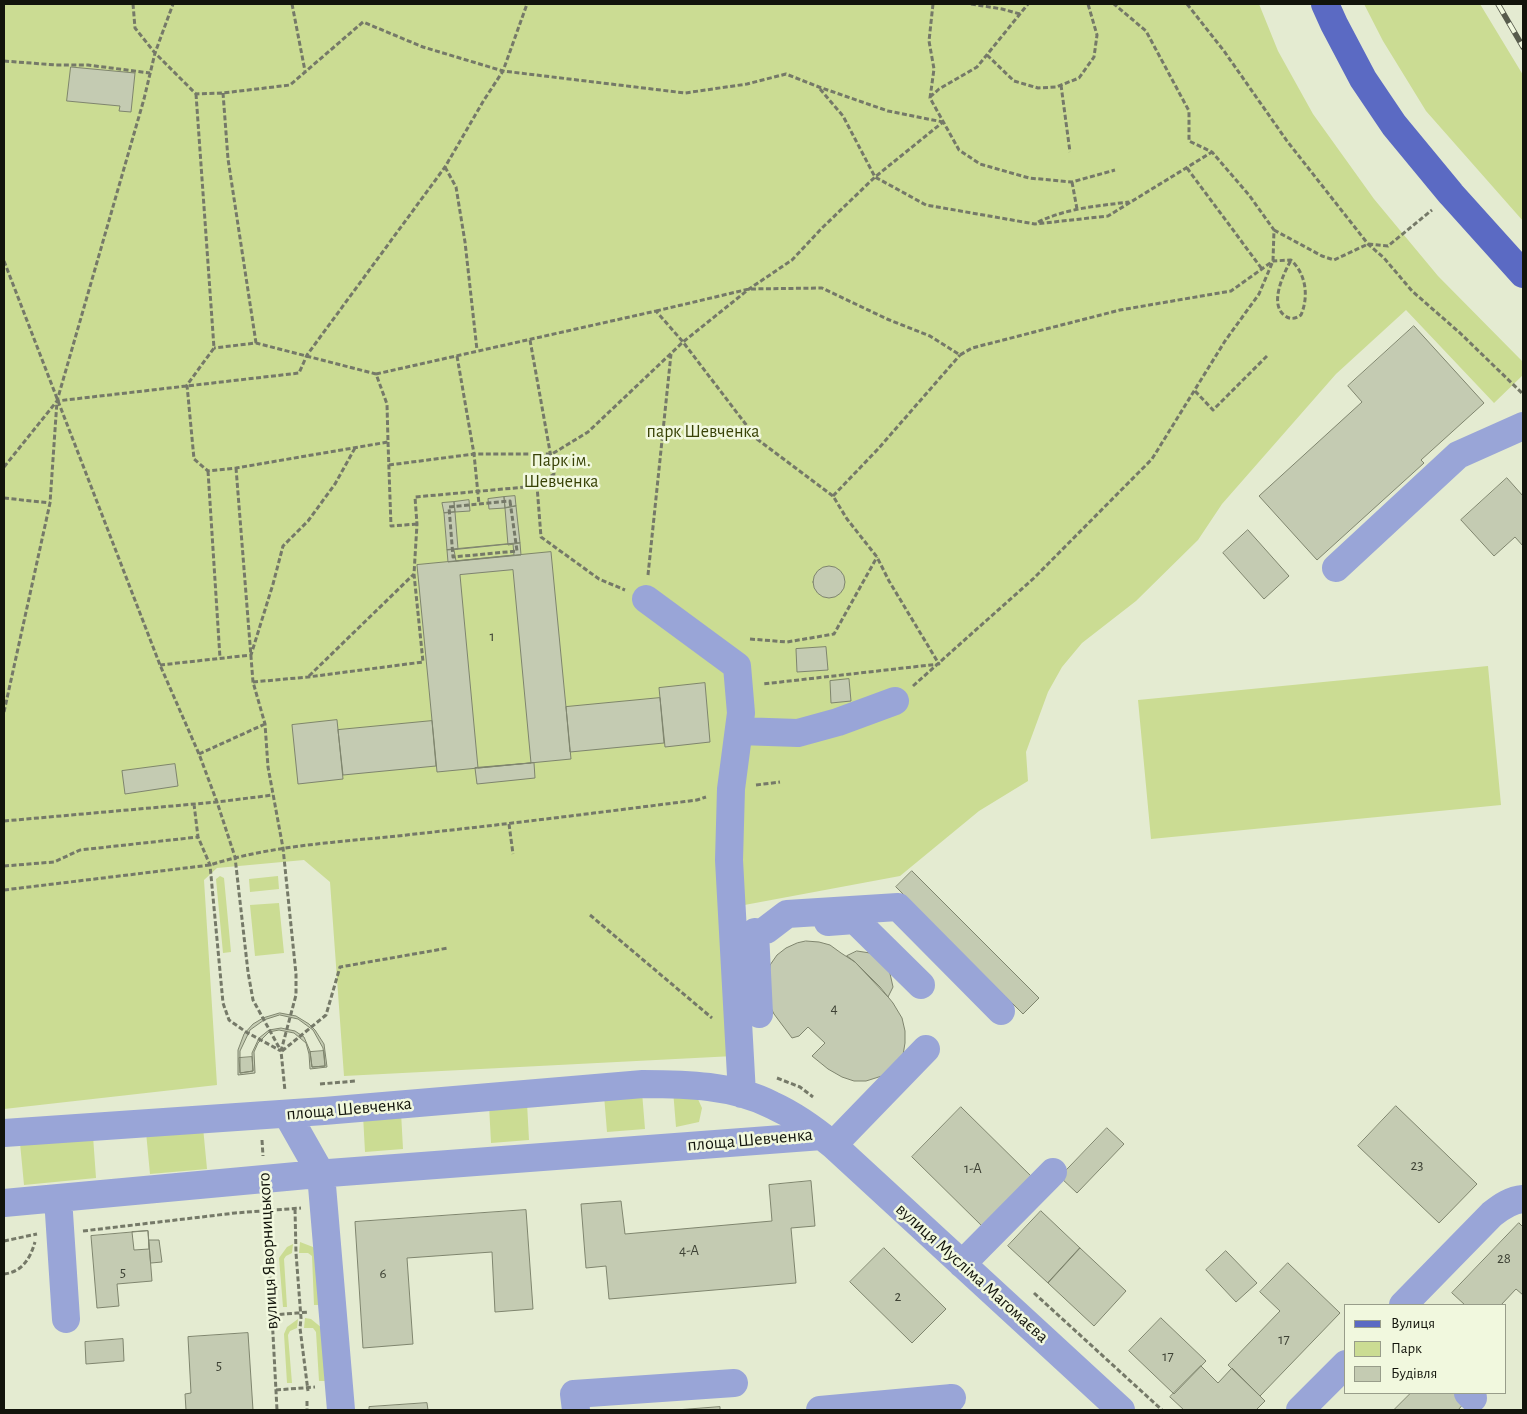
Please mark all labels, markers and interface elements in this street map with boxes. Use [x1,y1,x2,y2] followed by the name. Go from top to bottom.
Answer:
[647,421,759,443] park label: парк Шевченка
[523,450,599,492] park label: Парк iм. Шевченка
[489,627,495,645] house number: 1
[830,999,838,1017] house number: 4
[285,1093,413,1125] street label: площа Шевченка
[686,1124,814,1156] street label: площа Шевченка
[1410,1156,1424,1174] house number: 23
[964,1159,982,1177] house number: 1-А
[253,1172,283,1330] street label: вулиця Яворницького
[891,1199,1053,1347] street label: вулиця Мусліма Магомаєва
[679,1241,699,1259] house number: 4-А
[1497,1249,1511,1267] house number: 28
[120,1263,126,1281] house number: 5
[379,1264,387,1282] house number: 6
[895,1287,901,1305] house number: 2
[1344,1304,1507,1394] legend
[1391,1316,1435,1331] text: Вулиця
[1278,1330,1290,1348] house number: 17
[1391,1341,1422,1356] text: Парк
[1162,1347,1174,1365] house number: 17
[216,1356,222,1374] house number: 5
[1391,1366,1437,1381] text: Будівля

